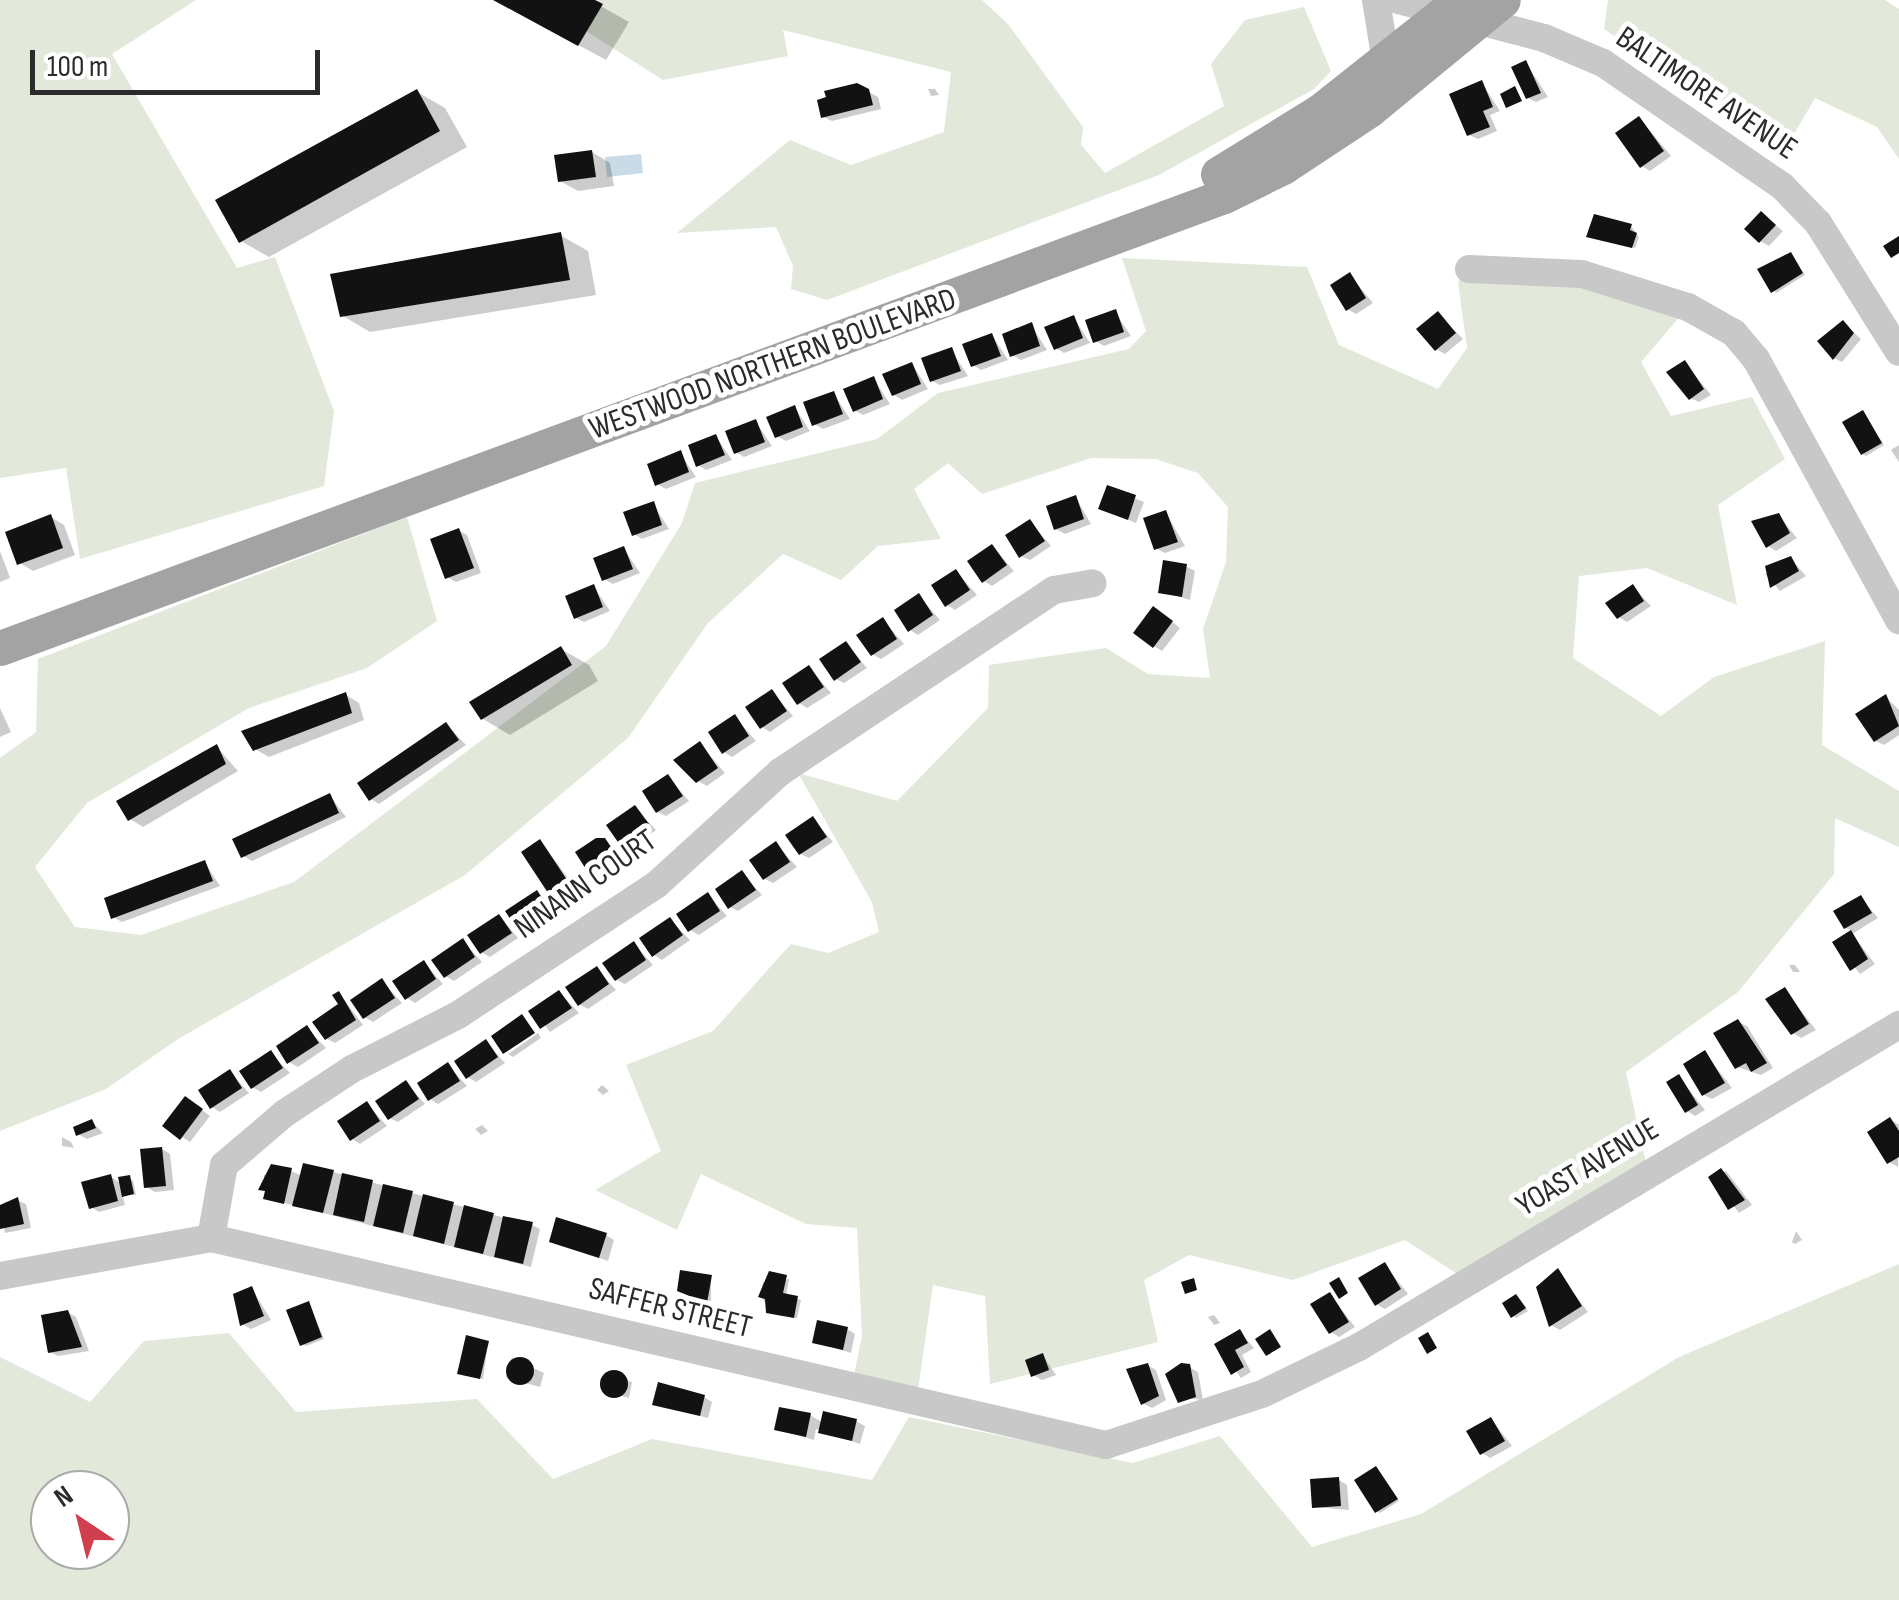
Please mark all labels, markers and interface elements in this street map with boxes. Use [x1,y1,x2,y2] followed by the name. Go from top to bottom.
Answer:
[1608,19,1804,169] street label: BALTIMORE AVENUE
[35,30,325,92] scale bar
[47,49,108,85] text: 100 m
[584,281,962,449] street label: WESTWOOD NORTHERN BOULEVARD
[507,822,665,948] street label: NINANN COURT
[1510,1111,1666,1225] street label: YOAST AVENUE
[585,1270,755,1348] street label: SAFFER STREET
[30,1470,130,1570] north arrow
[48,1479,79,1514] text: N

